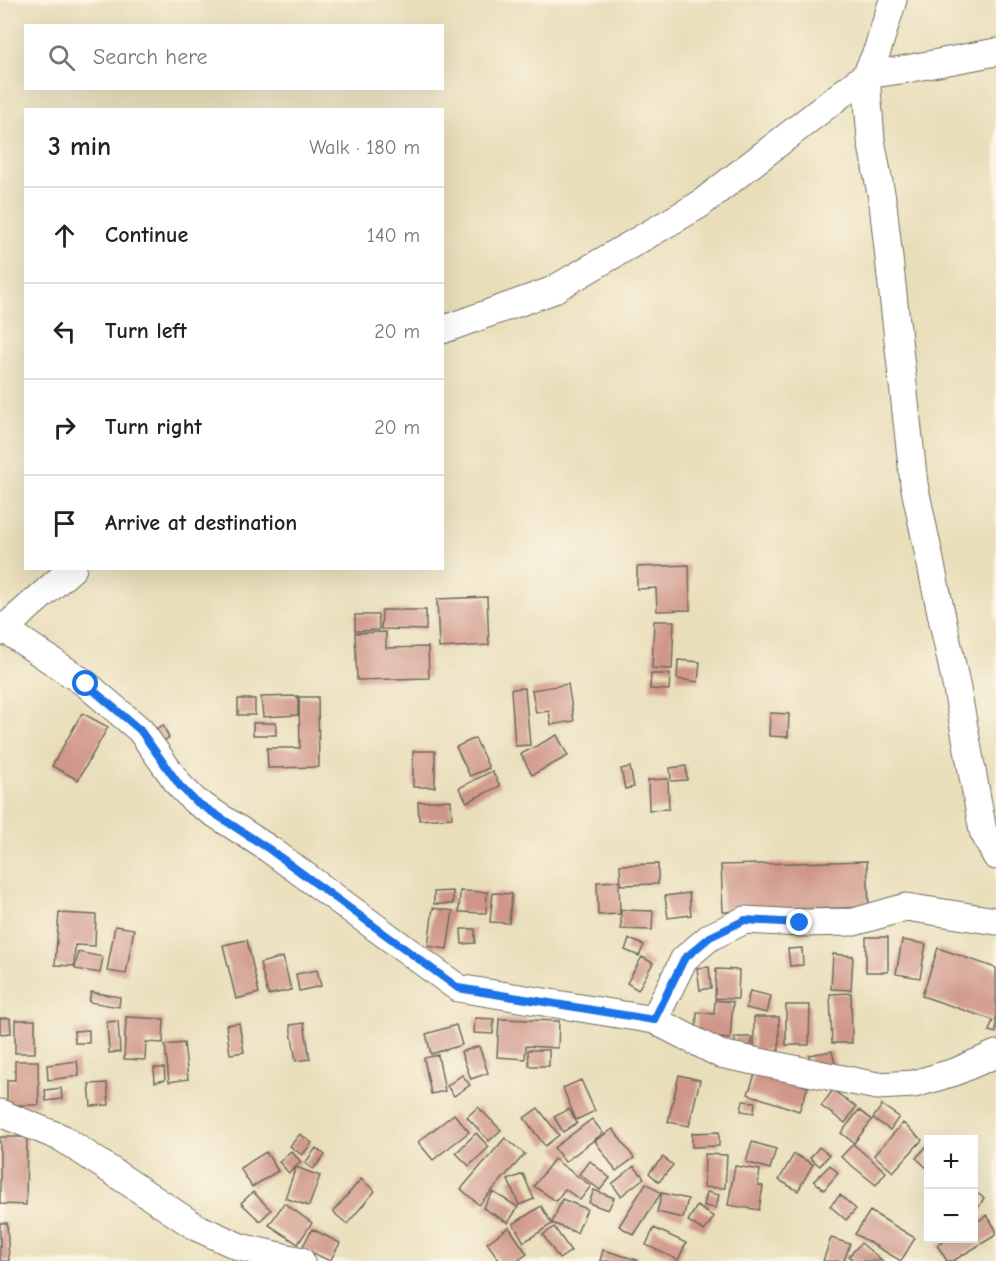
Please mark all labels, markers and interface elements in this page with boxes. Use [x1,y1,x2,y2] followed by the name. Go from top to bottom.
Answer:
[24,24,444,90] search box
[45,41,78,74] icon: search
[93,44,208,70] text: Search here
[48,132,111,162] text: 3 min
[309,136,420,159] text: Walk · 180 m
[48,219,81,252] icon: ahead
[105,222,188,248] text: Continue
[367,224,420,247] text: 140 m
[48,315,81,348] icon: left
[105,318,187,344] text: Turn left
[374,320,420,343] text: 20 m
[48,411,81,444] icon: right
[105,414,202,440] text: Turn right
[374,416,420,439] text: 20 m
[48,507,81,540] icon: arrive
[105,510,297,536] text: Arrive at destination
[72,670,98,696] route start
[786,909,812,935] route end
[924,1135,978,1243] map controls
[924,1135,978,1189] button: +
[924,1189,978,1243] button: −

